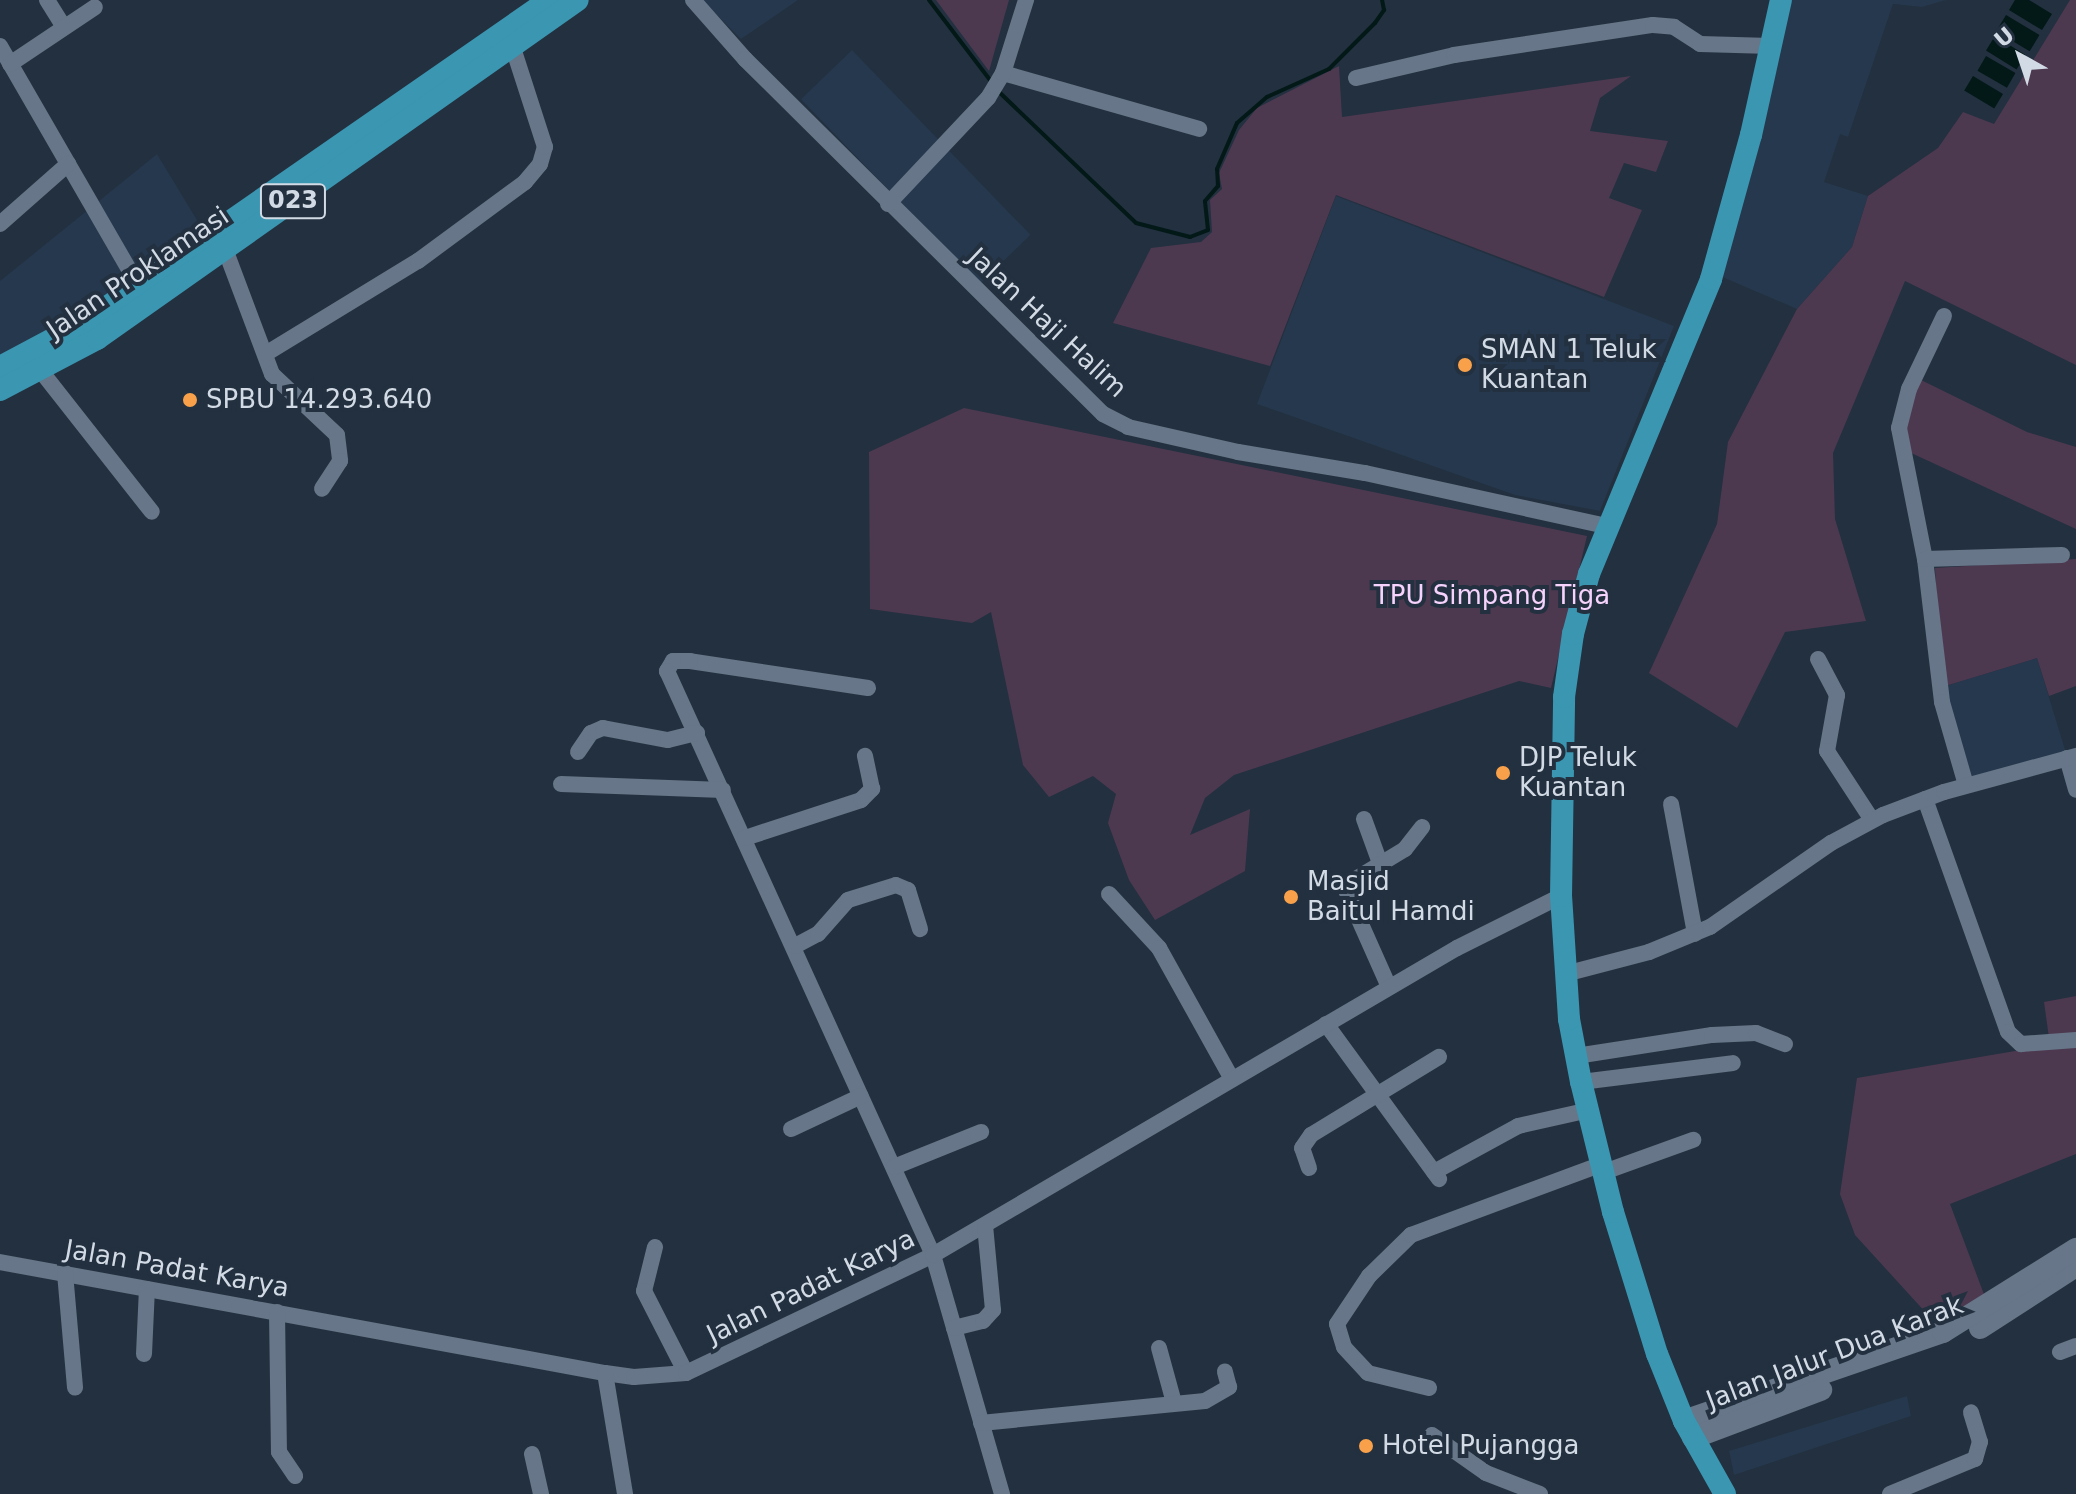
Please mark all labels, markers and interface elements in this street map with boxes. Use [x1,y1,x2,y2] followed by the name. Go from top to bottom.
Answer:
[1980,16,2060,96] north arrow
[1989,22,2019,53] text: U
[259,181,327,221] road number: 023
[41,201,235,345] street label: Jalan Proklamasi
[961,242,1133,404] street label: Jalan Haji Halim
[1481,334,1656,396] place label: SMAN 1 Teluk Kuantan
[1456,356,1474,374] marker: SMAN 1 Teluk Kuantan
[206,384,432,416] place label: SPBU 14.293.640
[181,391,199,409] marker: SPBU 14.293.640
[1374,580,1610,612] park label: TPU Simpang Tiga
[1519,742,1637,804] place label: DJP Teluk Kuantan
[1494,764,1512,782] marker: DJP Teluk Kuantan
[1307,866,1475,928] place label: Masjid Baitul Hamdi
[1282,888,1300,906] marker: Masjid Baitul Hamdi
[702,1223,920,1351] street label: Jalan Padat Karya
[62,1234,292,1304] street label: Jalan Padat Karya
[1702,1290,1968,1416] street label: Jalan Jalur Dua Karak
[1382,1430,1579,1462] place label: Hotel Pujangga
[1357,1437,1375,1455] marker: Hotel Pujangga

